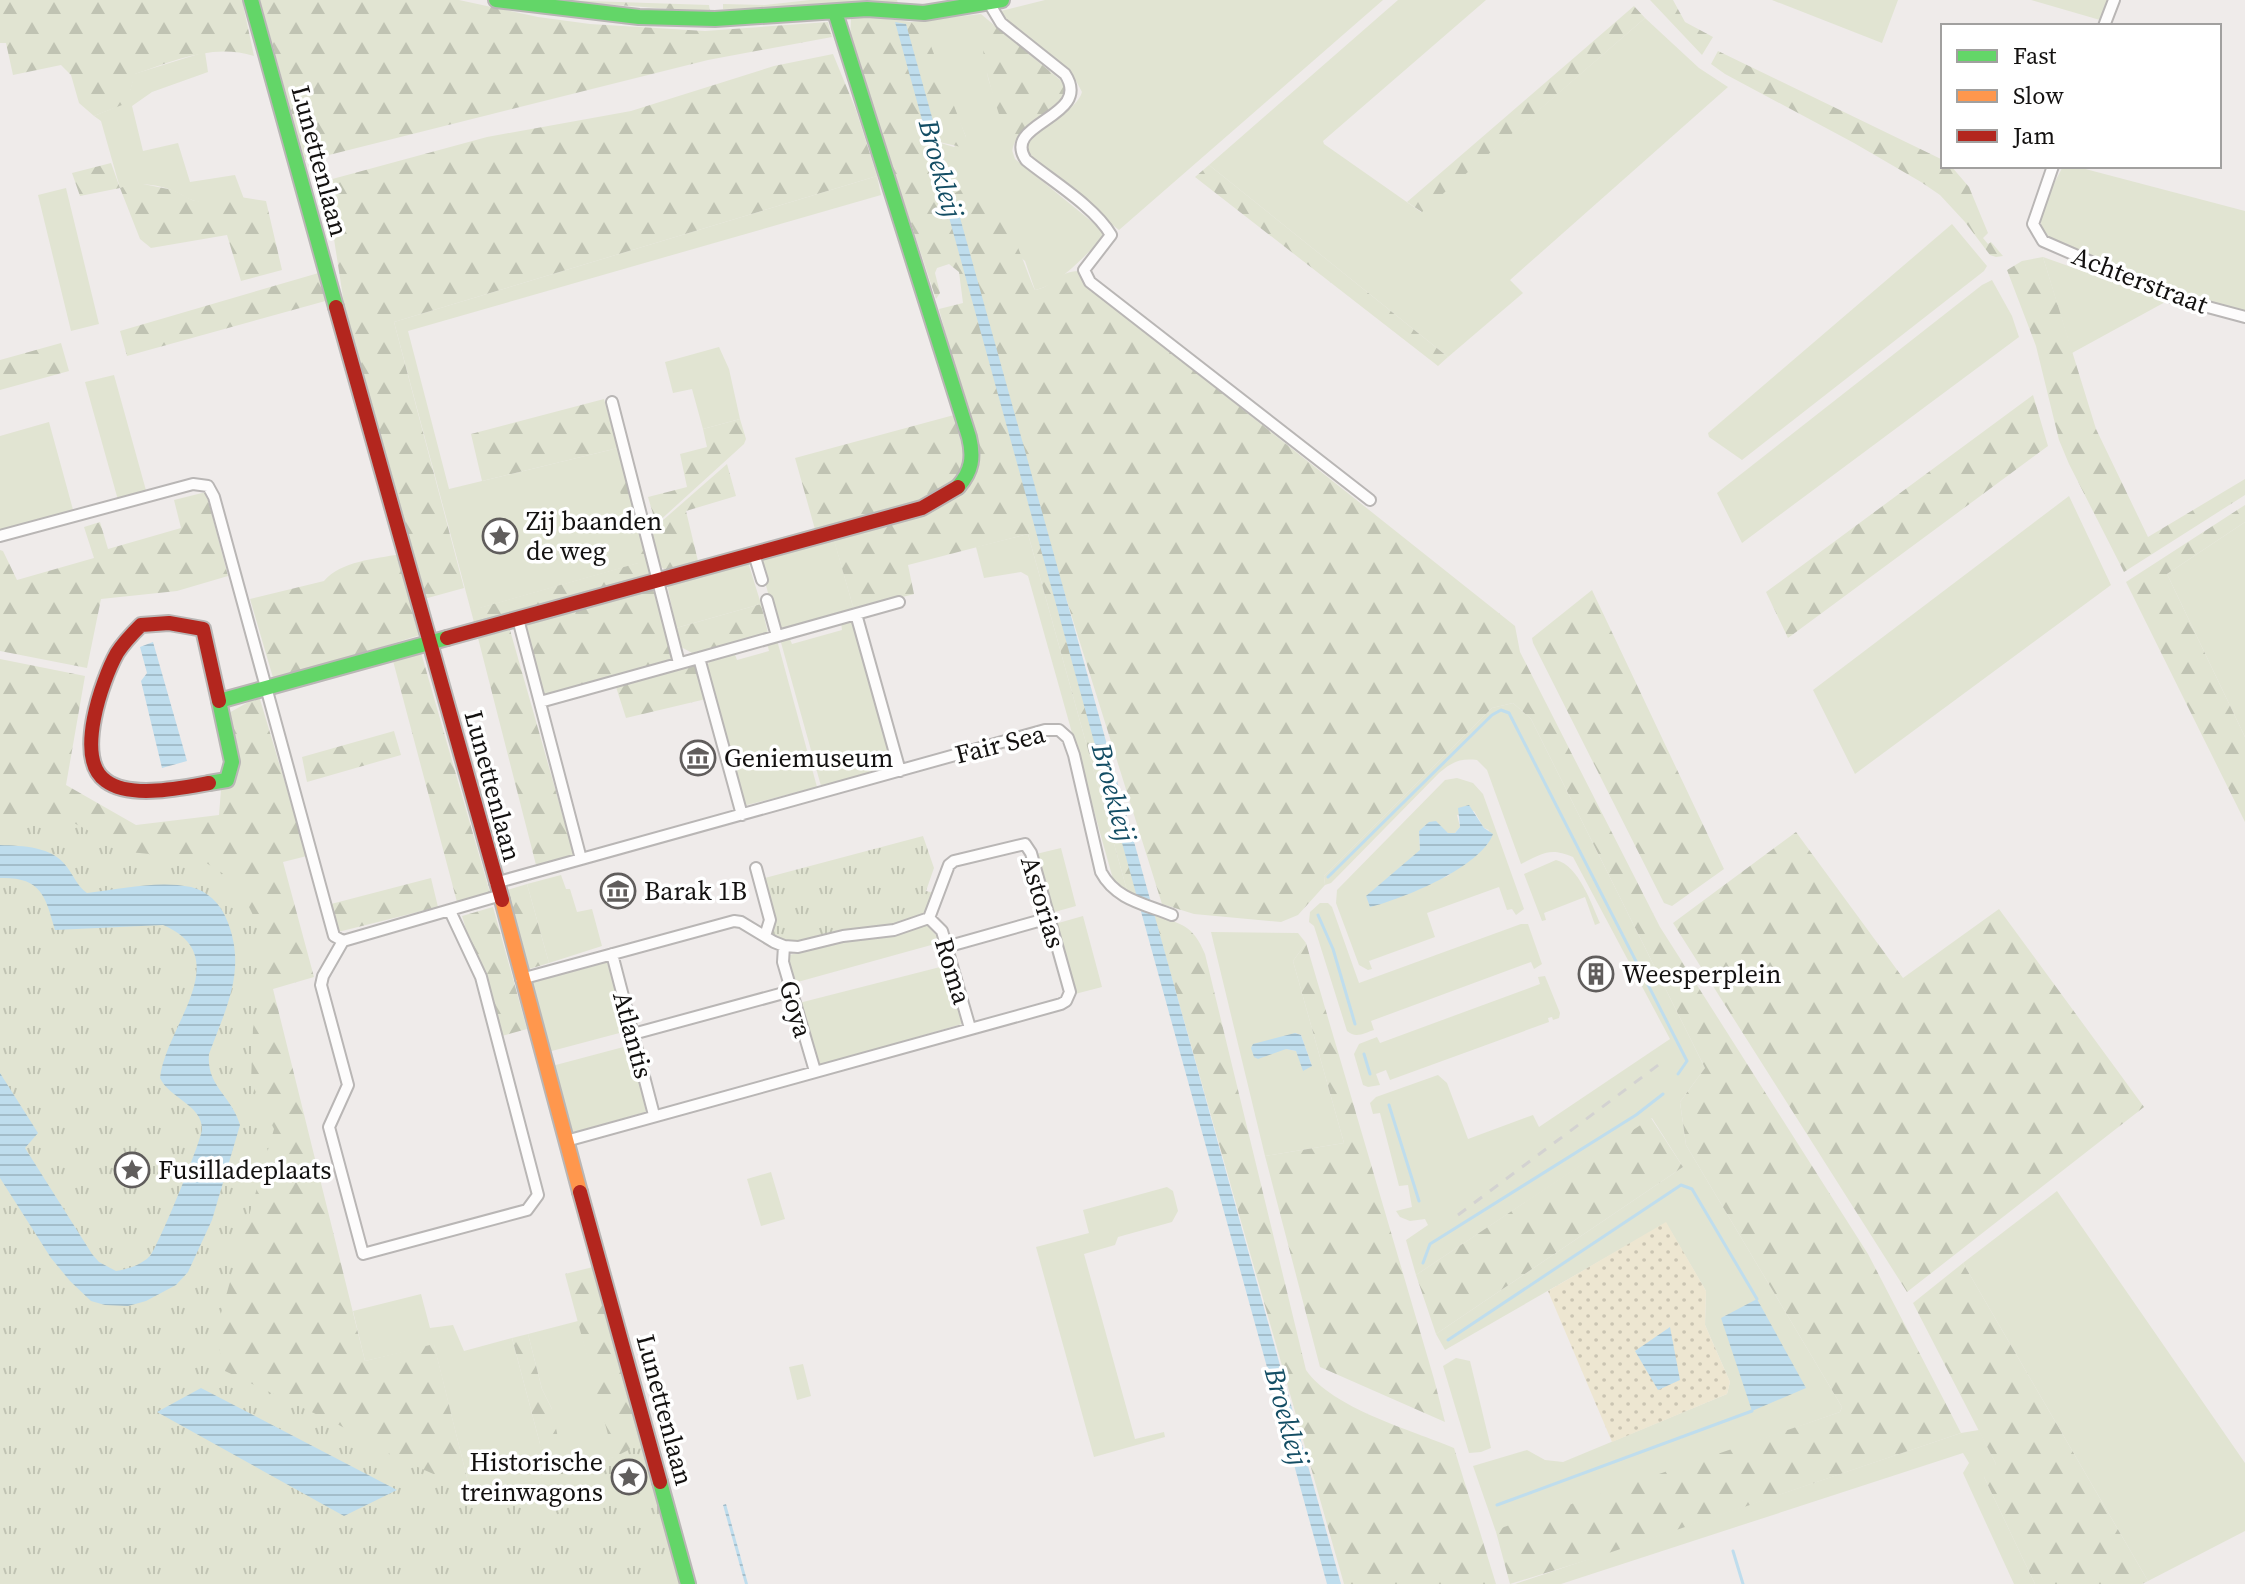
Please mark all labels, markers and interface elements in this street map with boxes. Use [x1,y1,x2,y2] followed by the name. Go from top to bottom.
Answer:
[1941,24,2221,168] legend
[2013,39,2057,72] text: Fast
[2013,79,2064,112] text: Slow
[283,82,357,240] street label: Lunettenlaan
[909,114,973,222] water label: Broekleij
[2012,119,2055,152] text: Jam
[2067,238,2213,323] street label: Achterstraat
[526,503,662,569] place label: Zij baanden de weg
[481,517,519,555] place icon: Zij baanden de weg
[456,707,530,865] street label: Lunettenlaan
[951,715,1050,773] street label: Fair Sea
[1082,738,1146,846] water label: Broekleij
[679,739,717,777] museum icon: Geniemuseum
[724,740,893,776] place label: Geniemuseum
[1012,852,1074,952] street label: Astorias
[599,872,637,910] museum icon: Barak 1B
[644,873,747,909] place label: Barak 1B
[926,933,980,1009] street label: Roma
[1577,955,1615,993] building icon: Weesperplein
[1622,956,1782,992] place label: Weesperplein
[771,976,821,1043] street label: Goya
[604,987,662,1083] street label: Atlantis
[113,1151,151,1189] place icon: Fusilladeplaats
[158,1152,332,1188] place label: Fusilladeplaats
[628,1331,702,1489] street label: Lunettenlaan
[1255,1362,1319,1470] water label: Broekleij
[461,1444,603,1510] place label: Historische treinwagons
[610,1458,648,1496] place icon: Historische treinwagons

